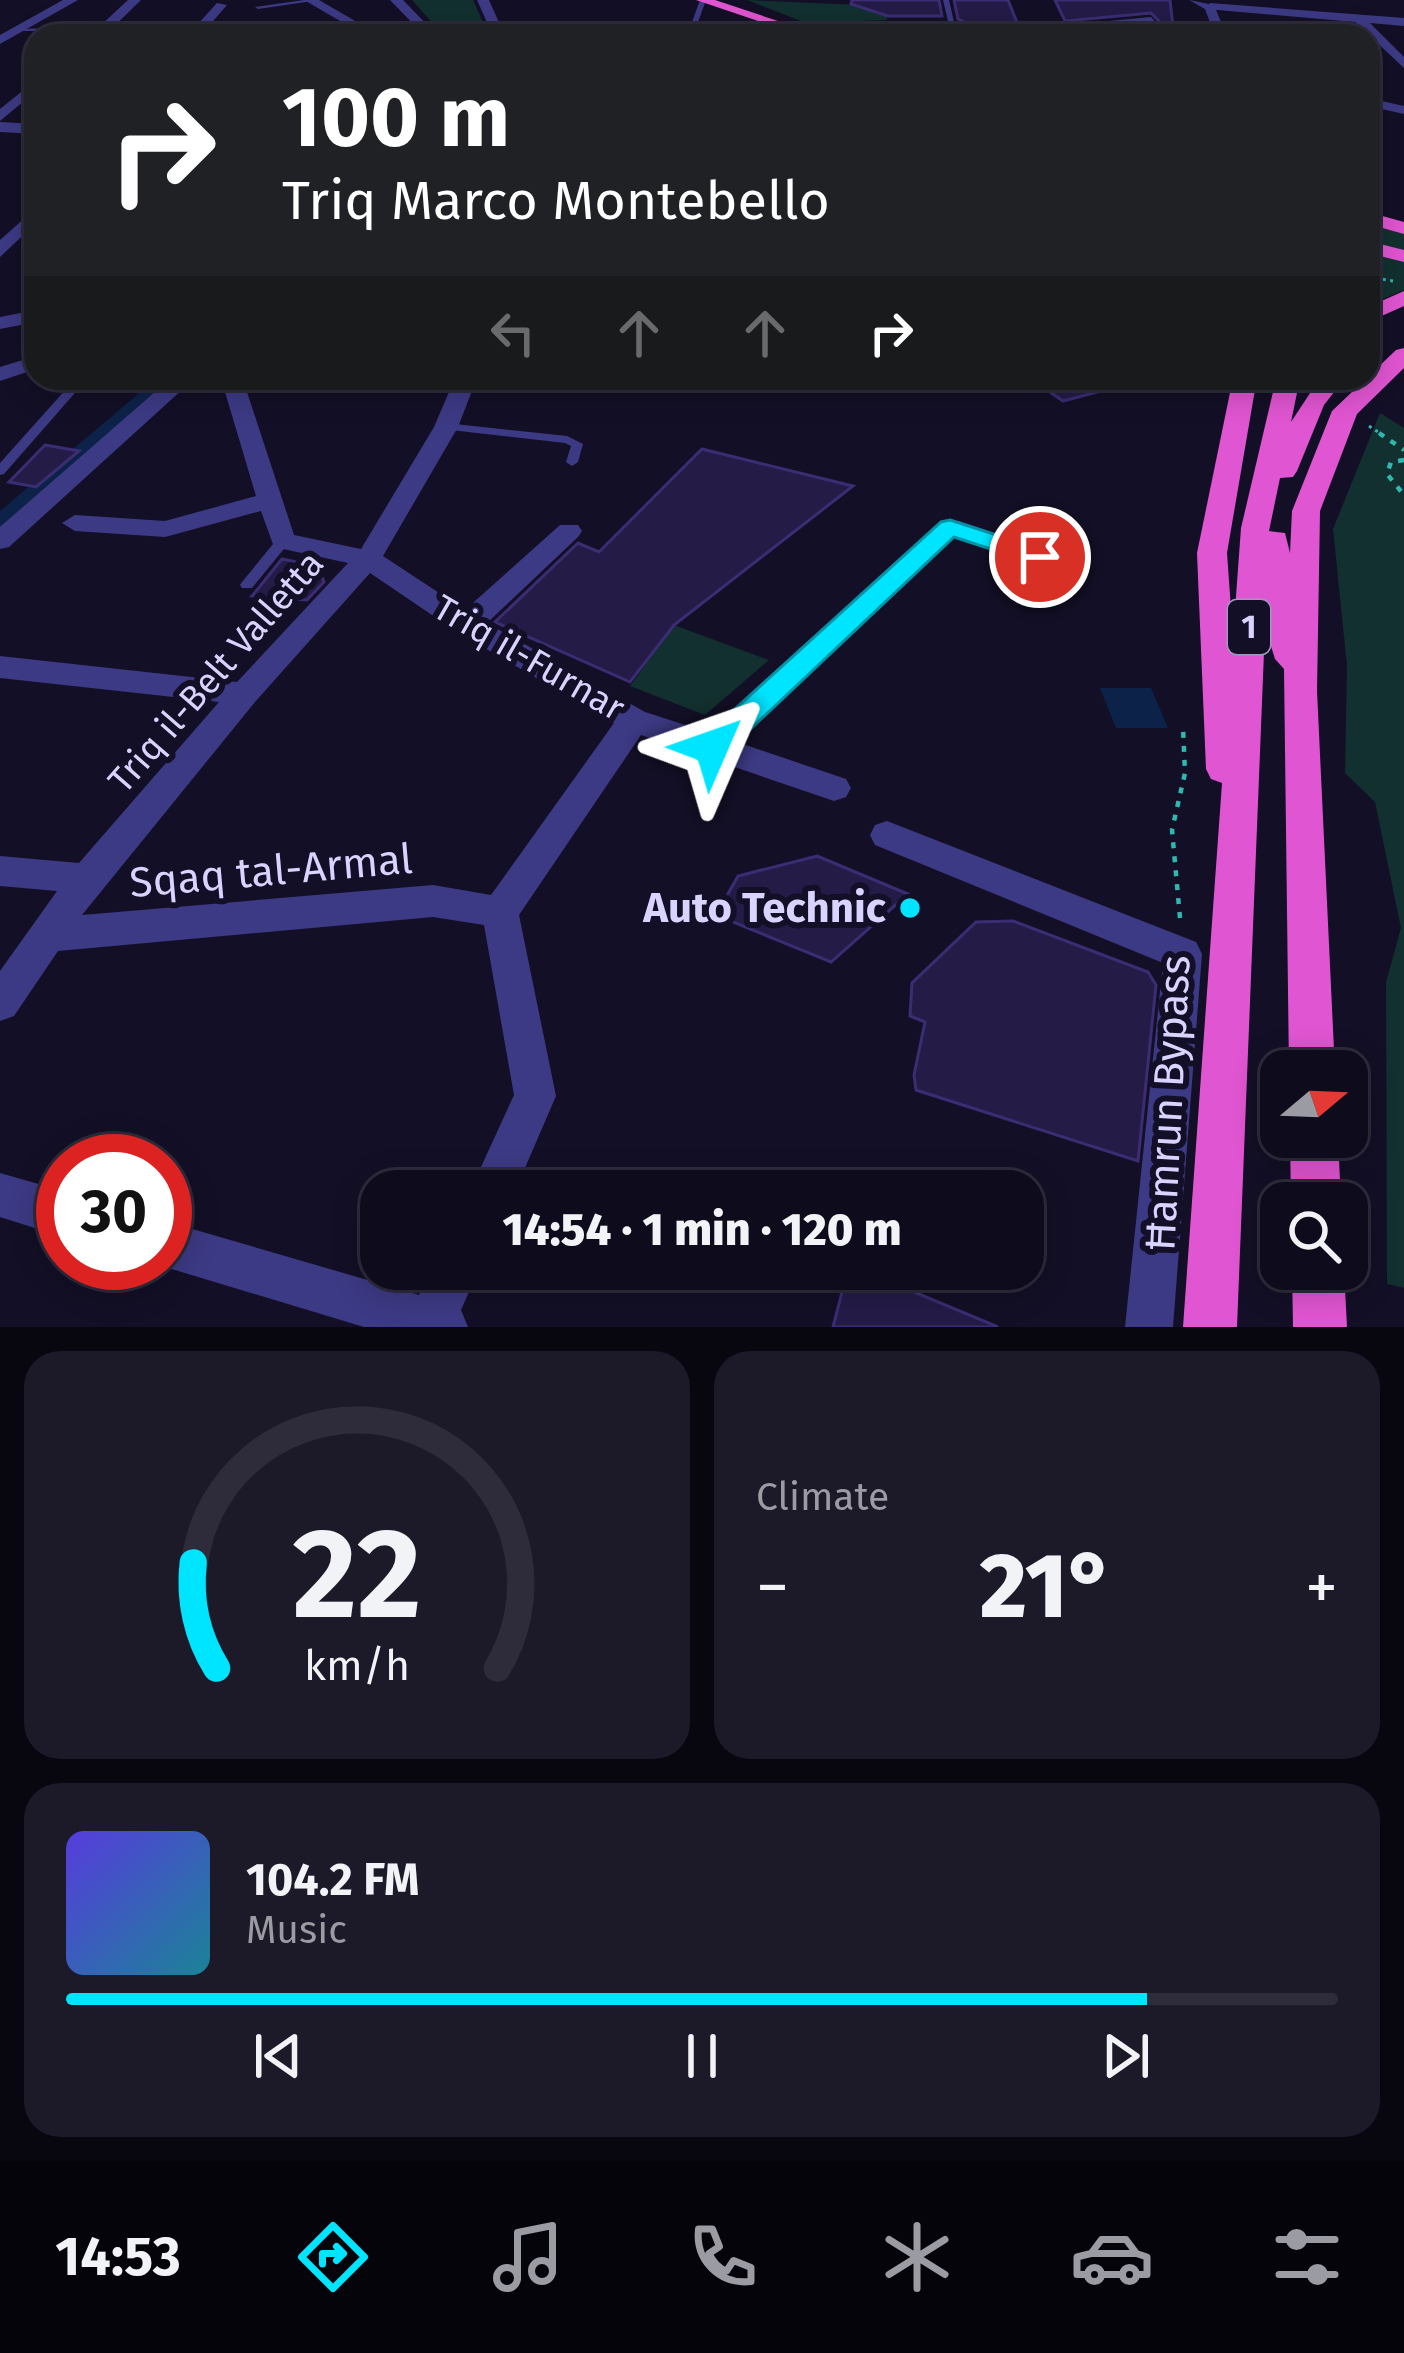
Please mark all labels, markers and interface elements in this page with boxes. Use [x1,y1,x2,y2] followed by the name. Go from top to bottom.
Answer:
[282,67,510,168] text: 100 m
[84,72,240,228] icon: right
[282,169,830,233] text: Triq Marco Montebello
[480,300,546,366] icon: left
[606,300,672,366] icon: ahead
[732,300,798,366] icon: ahead
[858,300,924,366] icon: right
[989,506,1091,608] pin
[1007,524,1073,590] icon: arrive
[99,542,333,802] street label: Triq il-Belt Valletta
[426,586,632,730] street label: Triq il-Furnar
[1228,600,1270,654] road number: 1
[649,684,775,810] position arrow
[127,834,415,908] street label: Sqaq tal-Armal
[642,883,886,933] place label: Auto Technic
[897,895,923,921] marker: Auto Technic
[1135,954,1201,1252] street label: Ħamrun Bypass
[1260,1050,1368,1158] north arrow
[1260,1050,1368,1290] map controls
[36,1134,192,1290] speed limit sign: 30
[1260,1182,1368,1290] button: search
[502,1203,902,1257] text: 14:54 · 1 min · 120 m
[756,1474,889,1520] text: Climate
[292,1500,422,1650] text: 22
[980,1533,1114,1641] text: 21°
[756,1548,789,1627] text: −
[1305,1548,1338,1627] text: +
[304,1640,410,1691] text: km/h
[246,1853,419,1907] text: 104.2 FM
[246,1907,347,1953] text: Music
[245,2023,311,2089] icon: previous
[669,2023,735,2089] icon: pause
[1093,2023,1159,2089] icon: next
[291,2215,375,2299] icon: directions
[486,2215,570,2299] icon: music
[681,2215,765,2299] icon: phone
[875,2215,959,2299] icon: climate
[1070,2215,1154,2299] icon: car
[1265,2215,1349,2299] icon: filters
[55,2225,181,2289] text: 14:53

